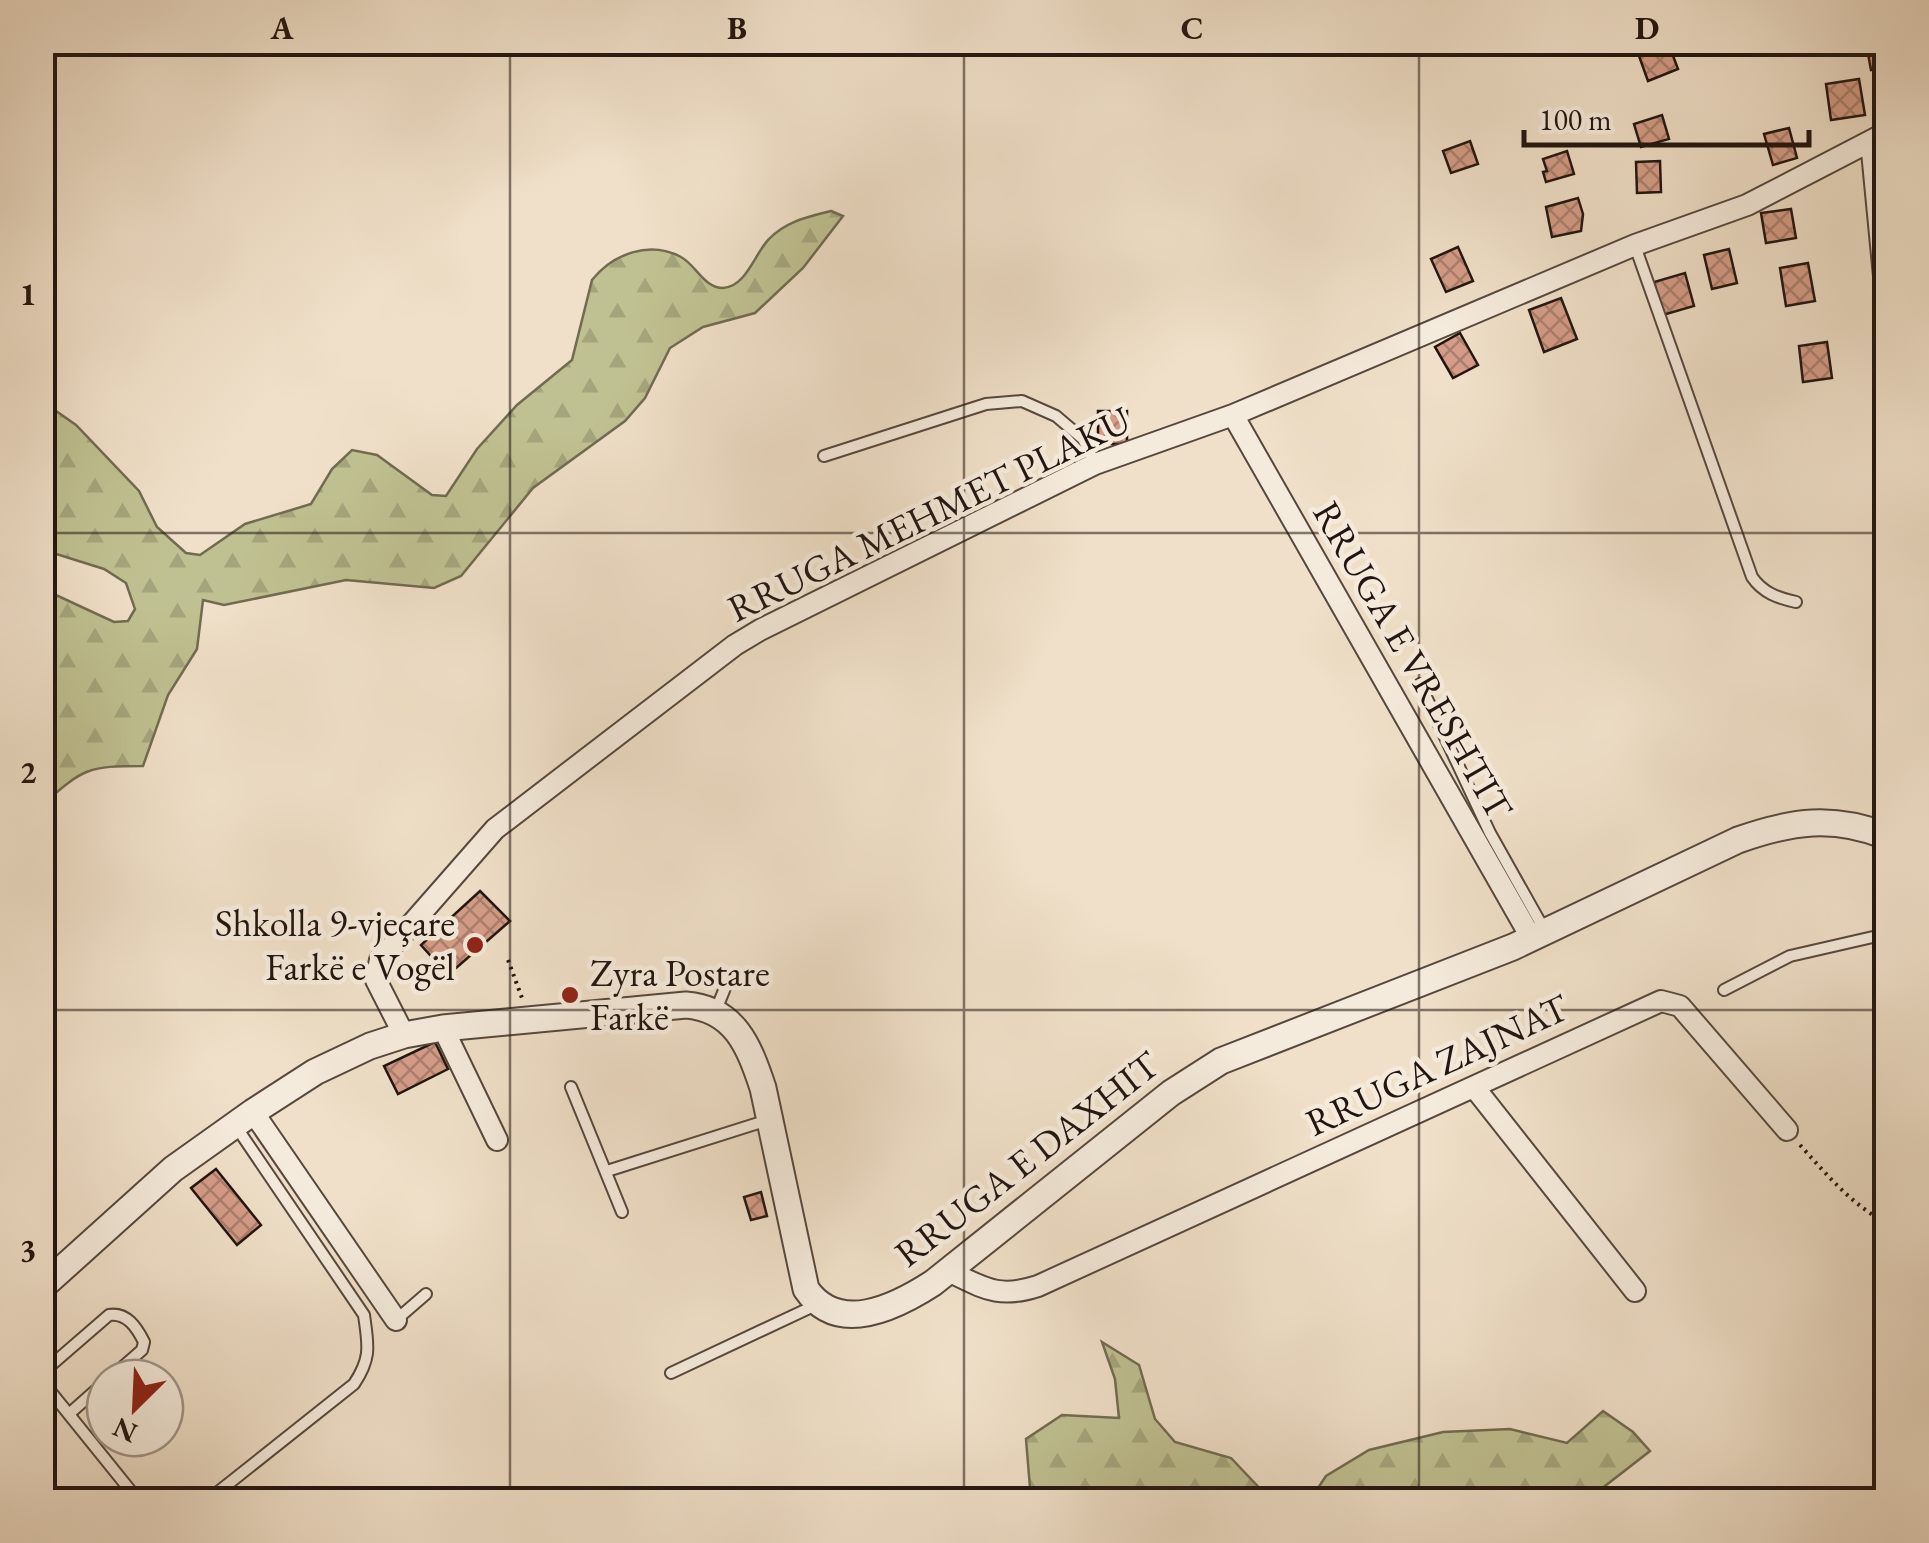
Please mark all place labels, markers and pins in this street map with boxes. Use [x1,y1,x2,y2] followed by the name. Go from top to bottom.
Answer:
[215,898,455,991] place label: Shkolla 9-vjeçare Farkë e Vogël
[464,934,486,956] marker: Shkolla 9-vjeçare Farkë e Vogël
[590,948,770,1041] place label: Zyra Postare Farkë
[559,984,581,1006] marker: Zyra Postare Farkë

